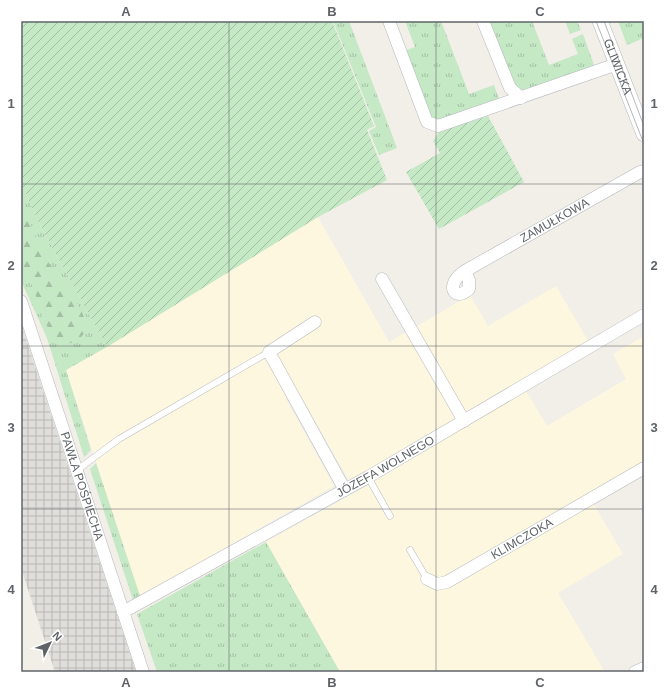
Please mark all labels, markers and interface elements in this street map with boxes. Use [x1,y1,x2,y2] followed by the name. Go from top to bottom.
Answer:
[121,4,131,19] text: A
[327,4,337,19] text: B
[535,4,545,19] text: C
[601,37,635,97] street label: GLIWICKA
[7,96,15,111] text: 1
[650,96,658,111] text: 1
[518,195,592,245] street label: ZAMUŁKOWA
[7,258,15,273] text: 2
[650,258,658,273] text: 2
[7,420,15,435] text: 3
[650,420,658,435] text: 3
[58,430,106,542] street label: PAWŁA POŚPIECHA
[334,433,437,500] street label: JÓZEFA WOLNEGO
[488,515,556,562] street label: KLIMCZOKA
[7,582,15,597] text: 4
[650,582,658,597] text: 4
[30,623,70,663] north arrow
[50,629,64,643] text: N
[121,675,131,690] text: A
[327,675,337,690] text: B
[535,675,545,690] text: C

